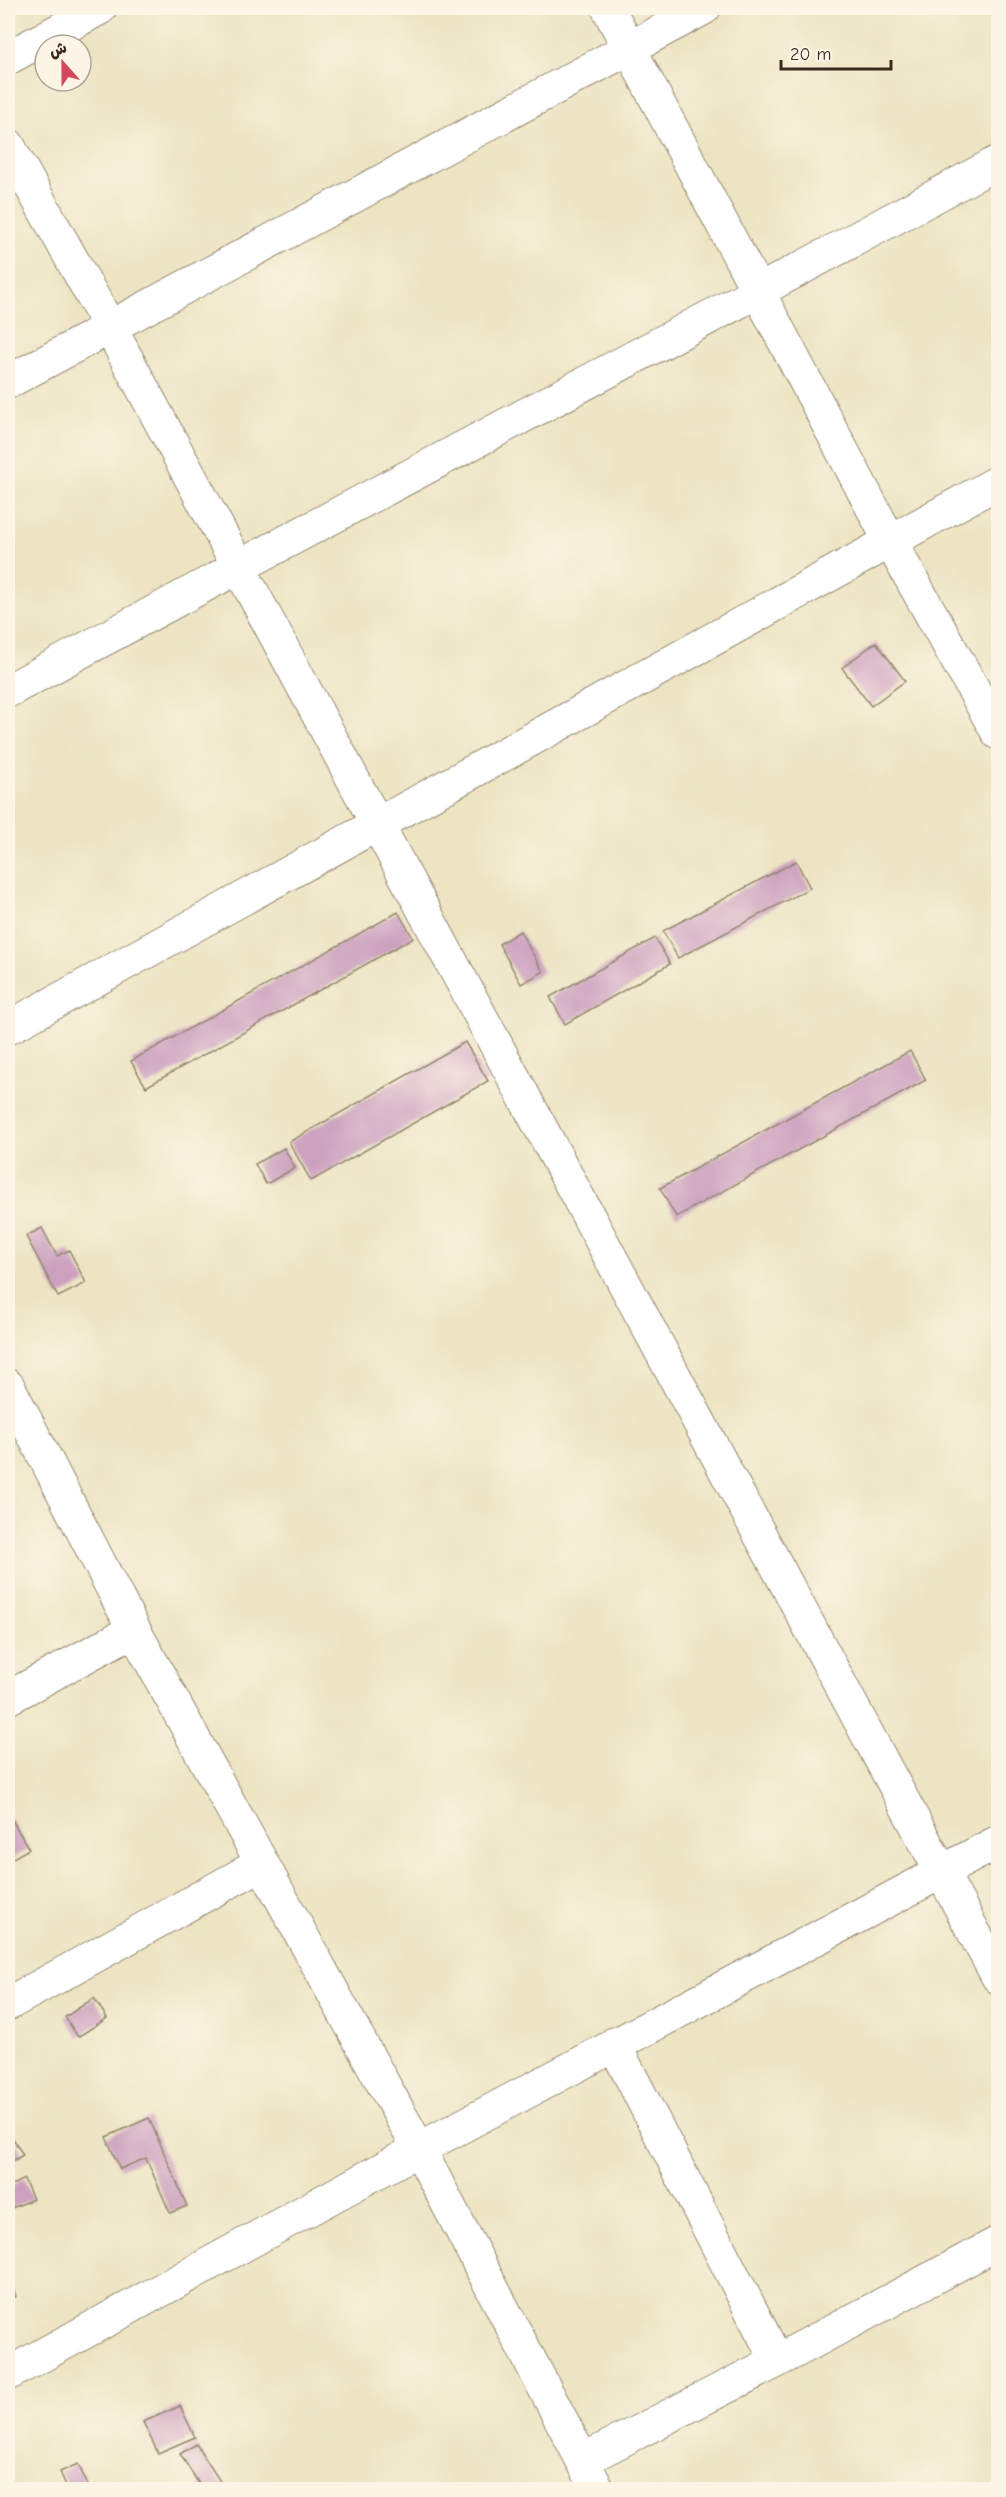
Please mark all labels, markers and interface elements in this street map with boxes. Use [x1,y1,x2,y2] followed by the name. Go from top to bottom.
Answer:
[33,33,93,93] north arrow
[781,33,890,71] scale bar
[47,38,69,61] text: ش
[790,44,831,65] text: 20 m

